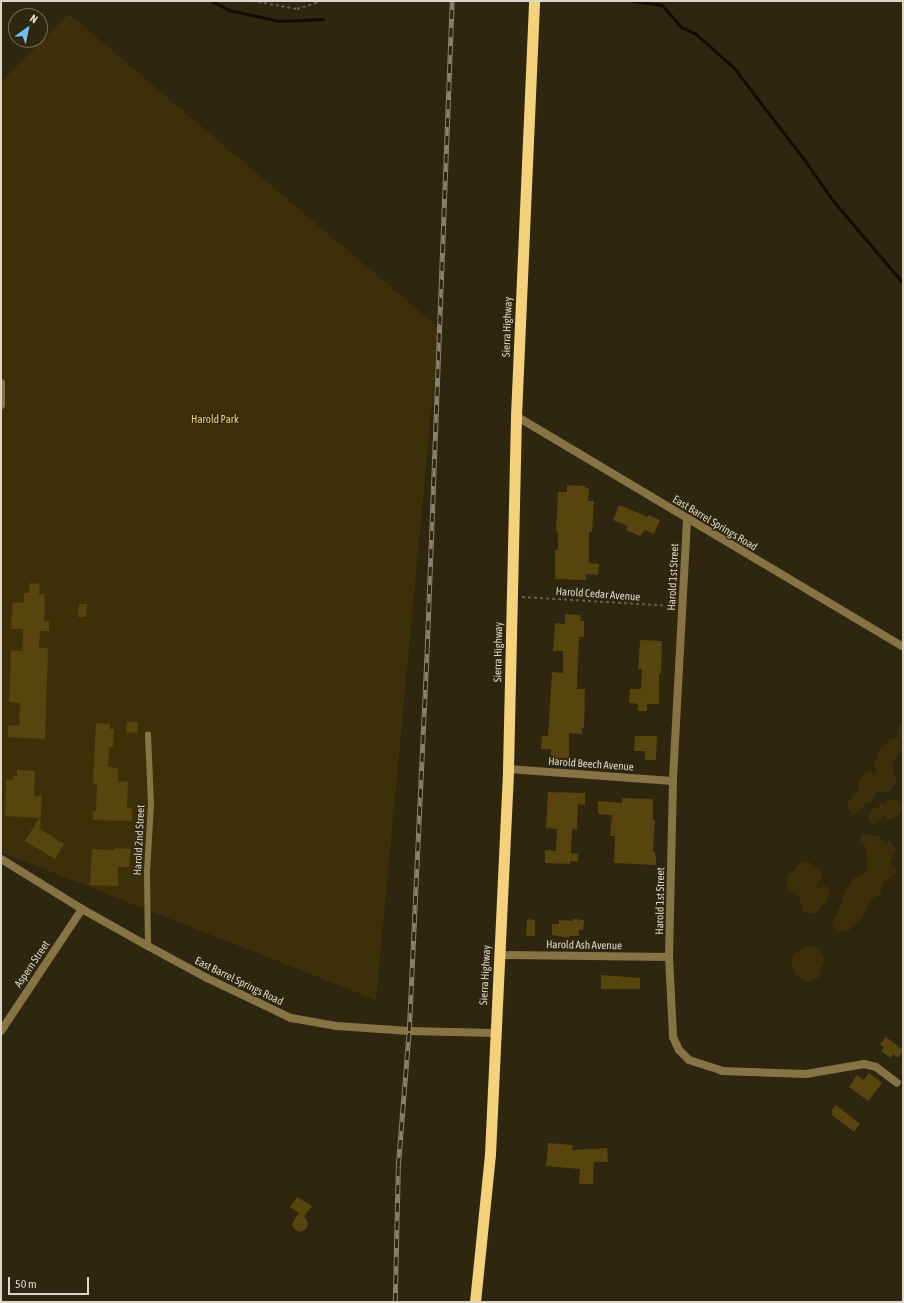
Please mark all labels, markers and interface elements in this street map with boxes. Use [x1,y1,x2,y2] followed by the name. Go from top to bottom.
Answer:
[8,8,48,48] north arrow
[28,12,40,26] text: N
[499,297,515,357] street label: Sierra Highway
[191,412,239,426] park label: Harold Park
[670,492,760,554] street label: East Barrel Springs Road
[665,543,681,611] street label: Harold 1st Street
[555,584,641,604] street label: Harold Cedar Avenue
[491,622,505,682] street label: Sierra Highway
[548,754,634,774] street label: Harold Beech Avenue
[131,804,147,876] street label: Harold 2nd Street
[653,867,667,935] street label: Harold 1st Street
[12,938,52,990] street label: Aspern Street
[546,938,622,952] street label: Harold Ash Avenue
[477,945,493,1005] street label: Sierra Highway
[193,954,285,1008] street label: East Barrel Springs Road
[10,1269,91,1295] scale bar
[15,1277,37,1291] text: 50 m

